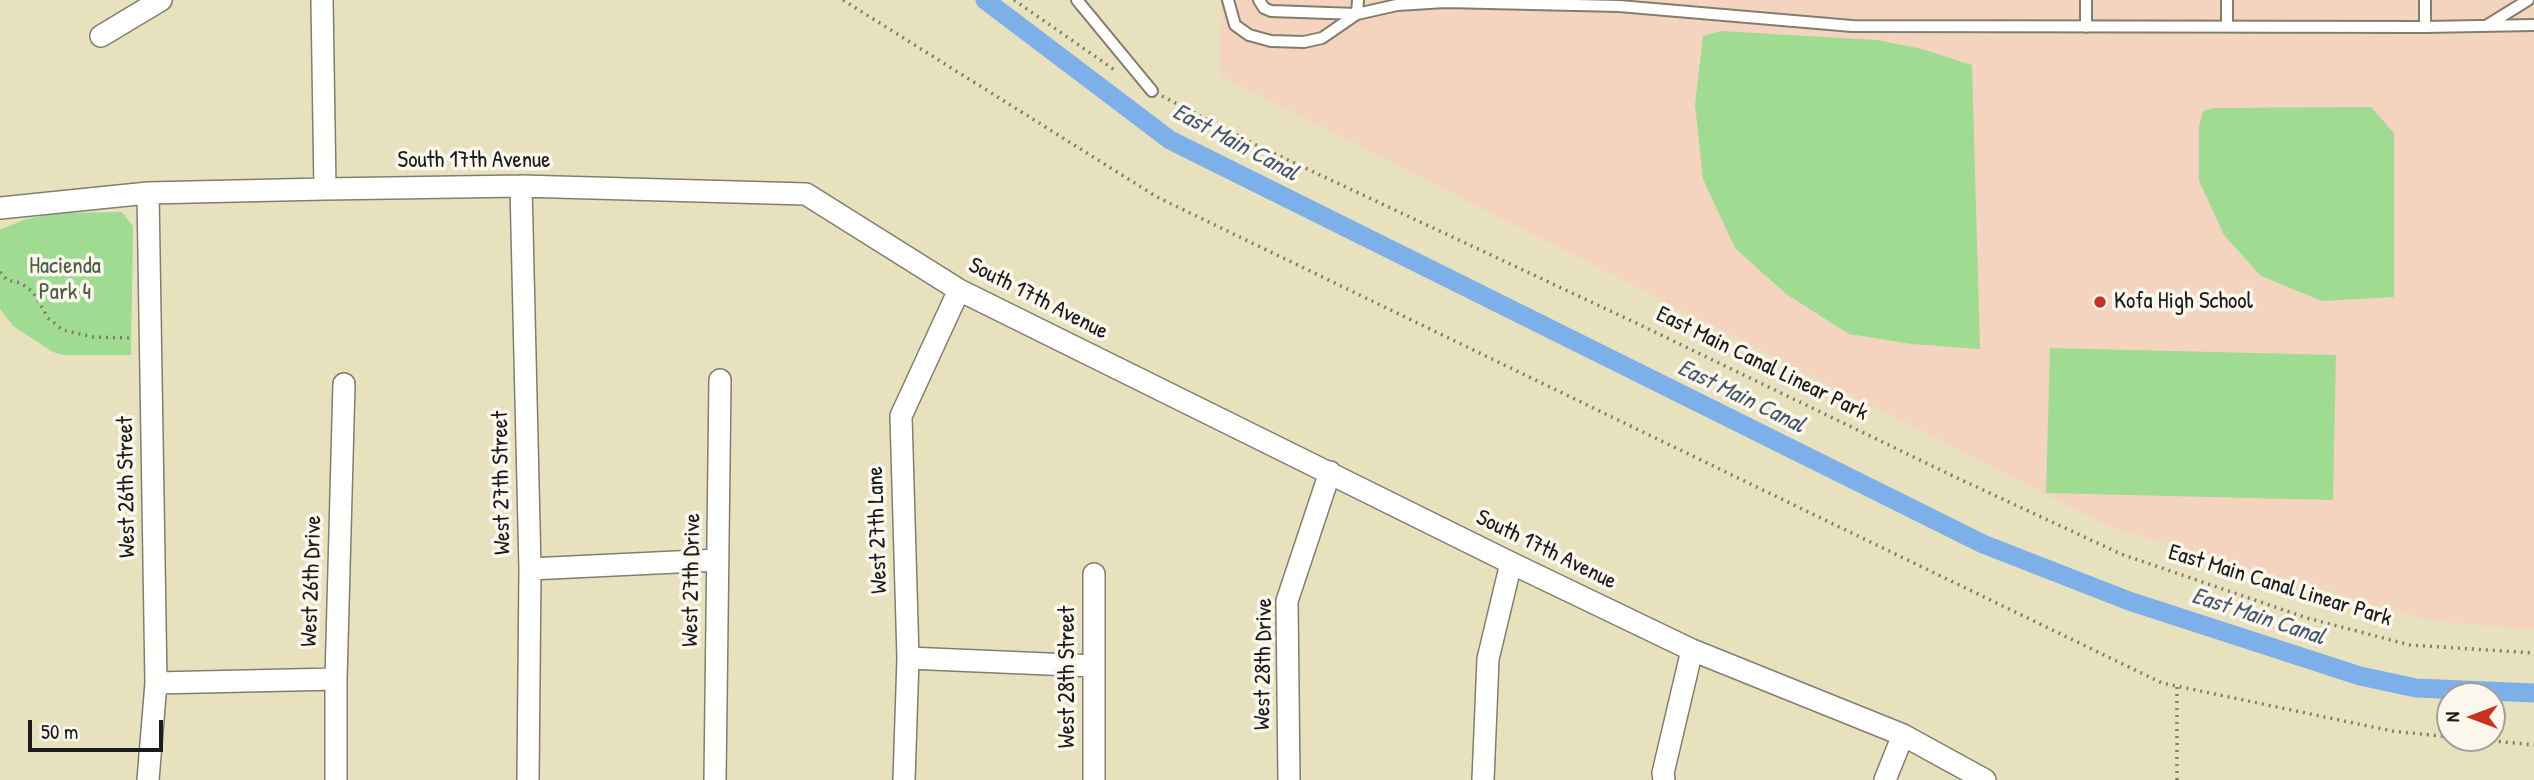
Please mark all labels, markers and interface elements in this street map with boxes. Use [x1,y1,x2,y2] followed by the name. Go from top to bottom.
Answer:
[1167,98,1303,188] water label: East Main Canal
[398,147,550,175] street label: South 17th Avenue
[964,252,1112,346] street label: South 17th Avenue
[29,253,101,307] park label: Hacienda Park 4
[2114,288,2253,316] place label: Kofa High School
[2092,294,2108,310] marker: Kofa High School
[1652,301,1872,427] street label: East Main Canal Linear Park
[1673,354,1809,440] water label: East Main Canal
[487,411,517,555] street label: West 27th Street
[112,416,142,558] street label: West 26th Street
[862,466,894,594] street label: West 27th Lane
[1471,504,1621,596] street label: South 17th Avenue
[677,513,707,647] street label: West 27th Drive
[296,515,328,647] street label: West 26th Drive
[2165,539,2395,633] street label: East Main Canal Linear Park
[2188,582,2328,652] water label: East Main Canal
[1249,598,1279,730] street label: West 28th Drive
[1054,606,1082,748] street label: West 28th Street
[2436,682,2506,752] north arrow
[32,706,166,750] scale bar
[2439,712,2465,722] text: N
[41,717,78,746] text: 50 m

